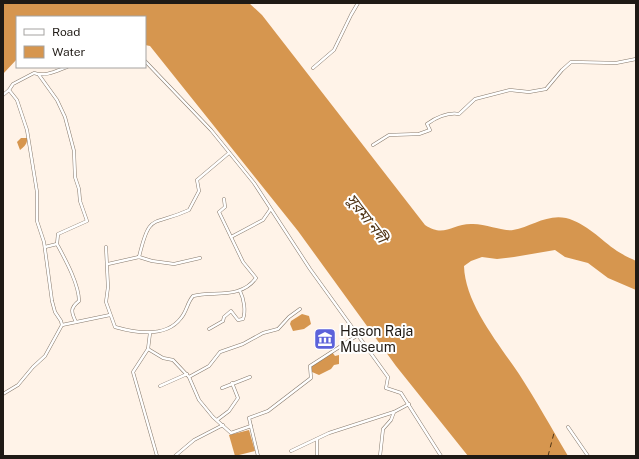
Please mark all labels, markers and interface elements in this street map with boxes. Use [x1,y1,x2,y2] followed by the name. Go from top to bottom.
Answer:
[16,16,146,68] legend
[52,25,80,39] text: Road
[52,45,86,59] text: Water
[342,190,393,249] water label: সুরমা নদী
[340,323,413,355] place label: Hason Raja Museum
[312,326,338,352] museum icon: Hason Raja Museum

